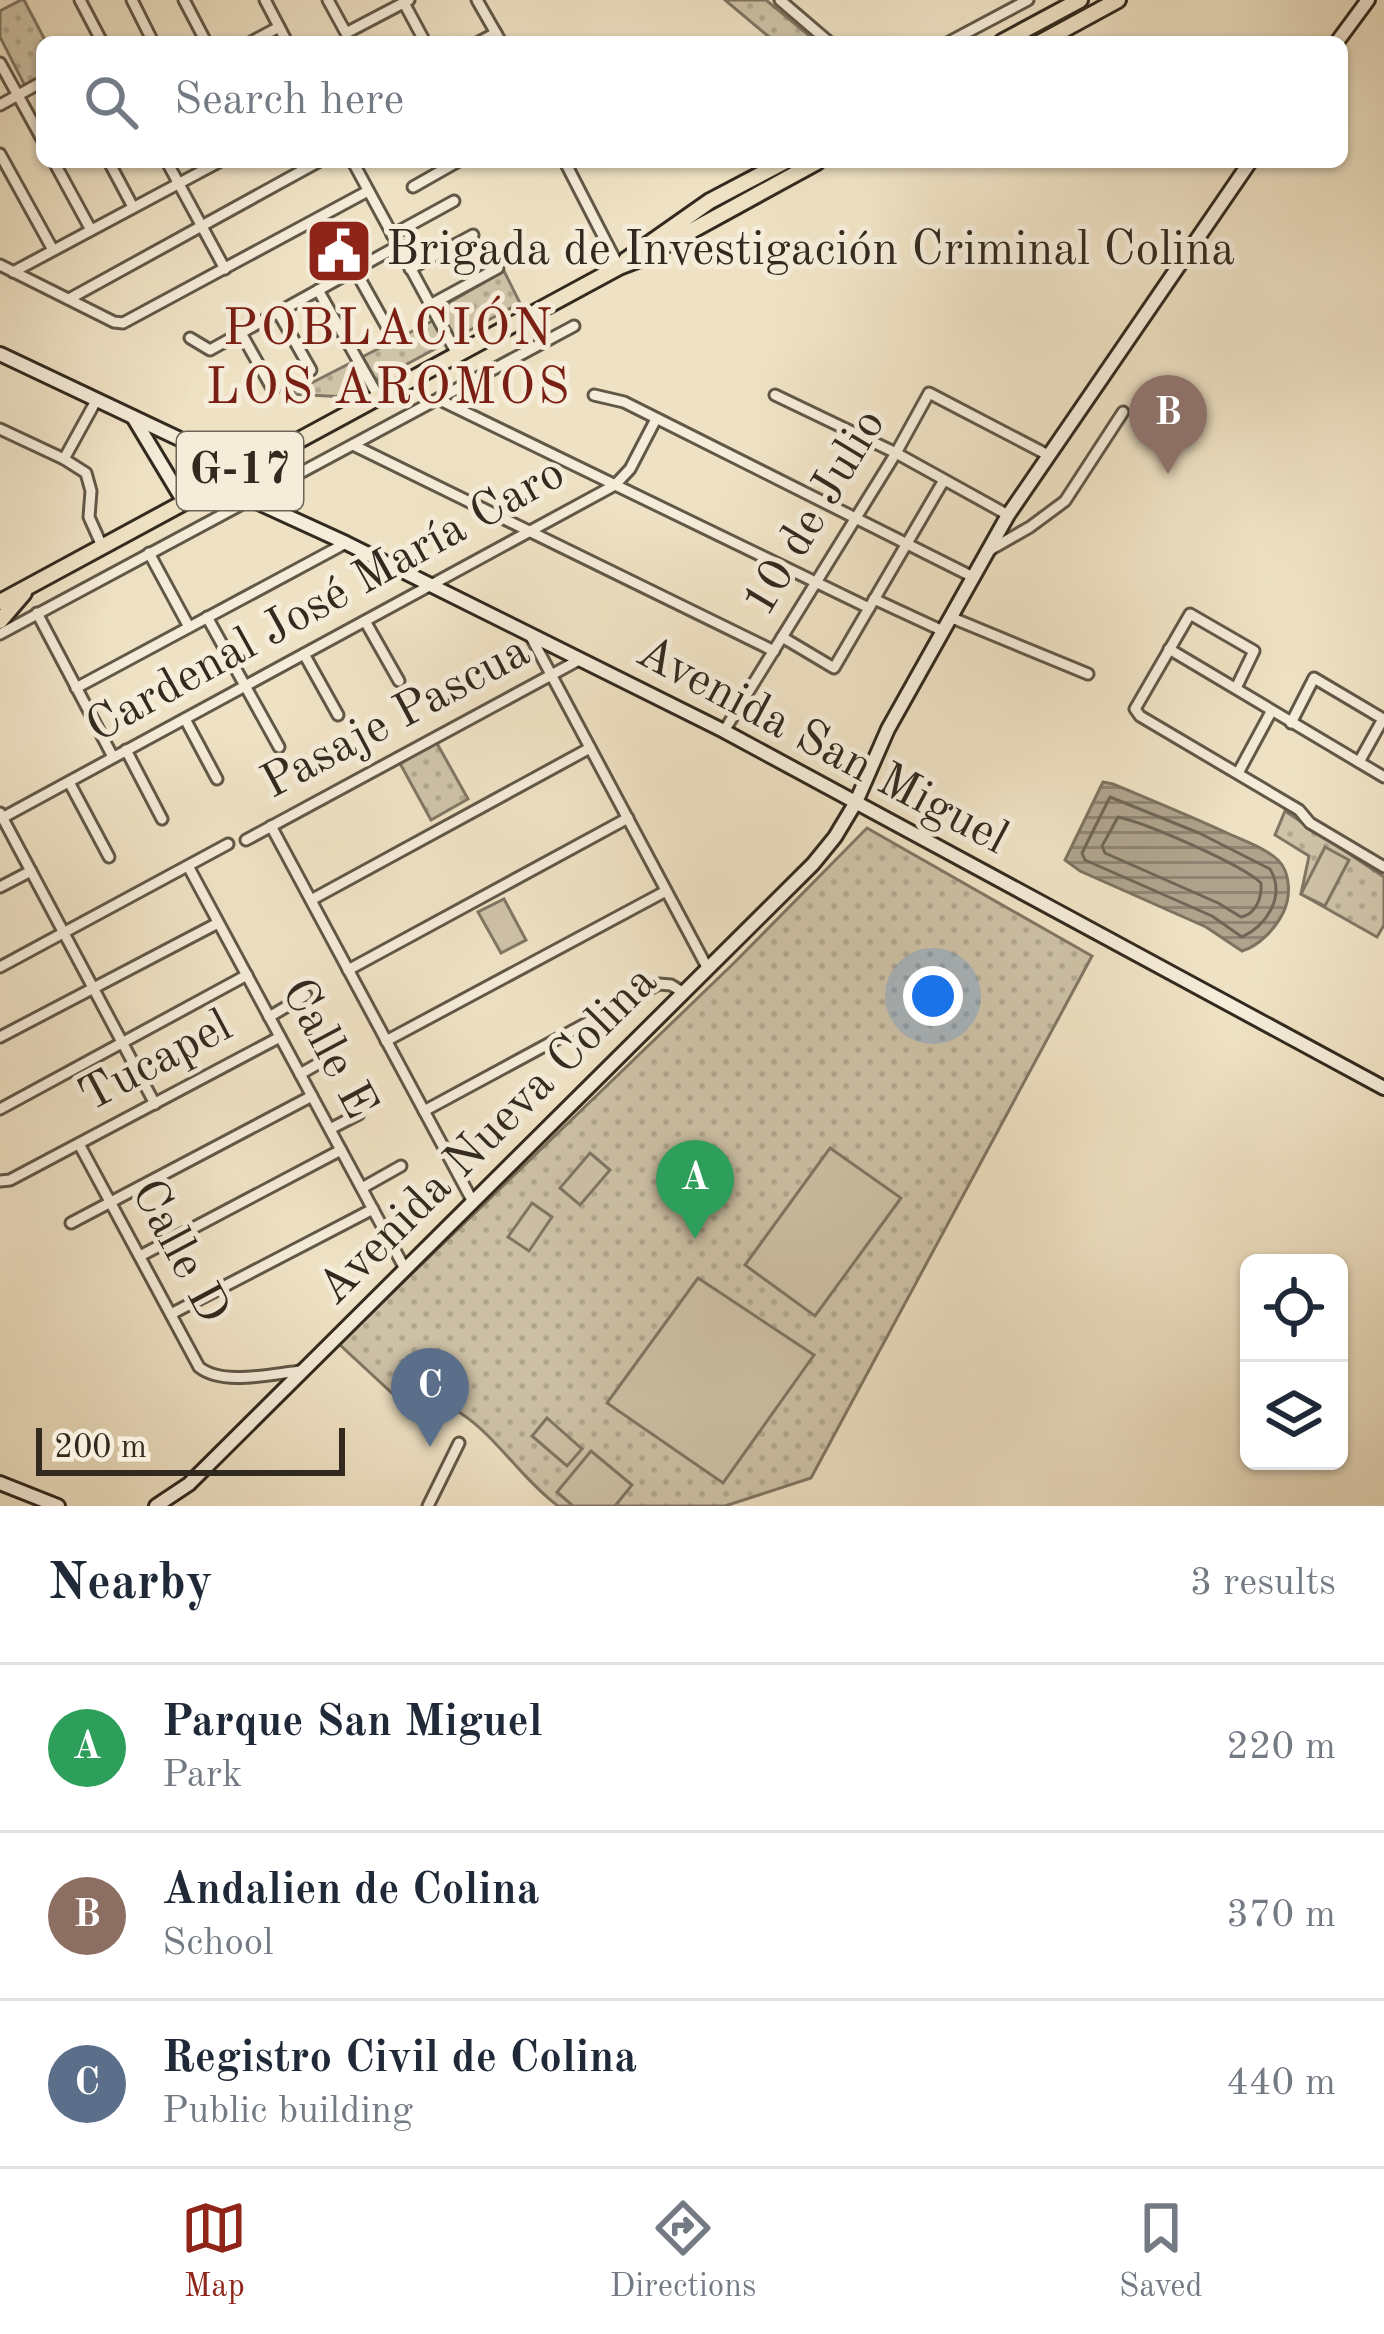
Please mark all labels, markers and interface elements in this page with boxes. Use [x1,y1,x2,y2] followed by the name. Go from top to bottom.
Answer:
[36,36,1348,168] search box
[78,69,144,135] icon: search
[174,79,404,124] text: Search here
[304,216,374,286] public building icon: Brigada de Investigación Criminal Colina
[386,227,1235,275] place label: Brigada de Investigación Criminal Colina
[205,295,573,415] district label: POBLACIÓN LOS AROMOS
[1129,375,1207,474] pin: B
[735,402,895,624] street label: 10 de Julio
[177,432,303,510] road number: G-17
[79,450,573,752] street label: Cardenal José María Caro
[254,628,538,808] street label: Pasaje Pascua
[629,628,1015,864] street label: Avenida San Miguel
[309,957,667,1315] street label: Avenida Nueva Colina
[903,966,963,1026] your location
[271,971,385,1127] street label: Calle E
[72,1002,240,1122] street label: Tucapel
[656,1140,734,1239] pin: A
[121,1172,237,1332] street label: Calle D
[1240,1254,1348,1470] map controls
[1240,1254,1348,1362] button: locate
[391,1348,469,1447] pin: C
[1240,1362,1348,1470] button: layers
[36,1422,345,1475] scale bar
[54,1432,147,1465] text: 200 m
[48,1559,213,1610] text: Nearby
[1190,1564,1336,1603] text: 3 results
[162,1701,543,1746] text: Parque San Miguel
[72,1728,102,1767] text: A
[1226,1728,1336,1767] text: 220 m
[162,1756,242,1795] text: Park
[162,1869,540,1914] text: Andalien de Colina
[73,1896,101,1935] text: B
[1226,1896,1336,1935] text: 370 m
[162,1924,274,1963] text: School
[162,2037,637,2082] text: Registro Civil de Colina
[74,2064,100,2103] text: C
[1226,2064,1336,2103] text: 440 m
[162,2092,413,2131] text: Public building
[181,2195,247,2308] tab: Map
[610,2195,756,2308] tab: Directions
[1119,2195,1203,2308] tab: Saved

